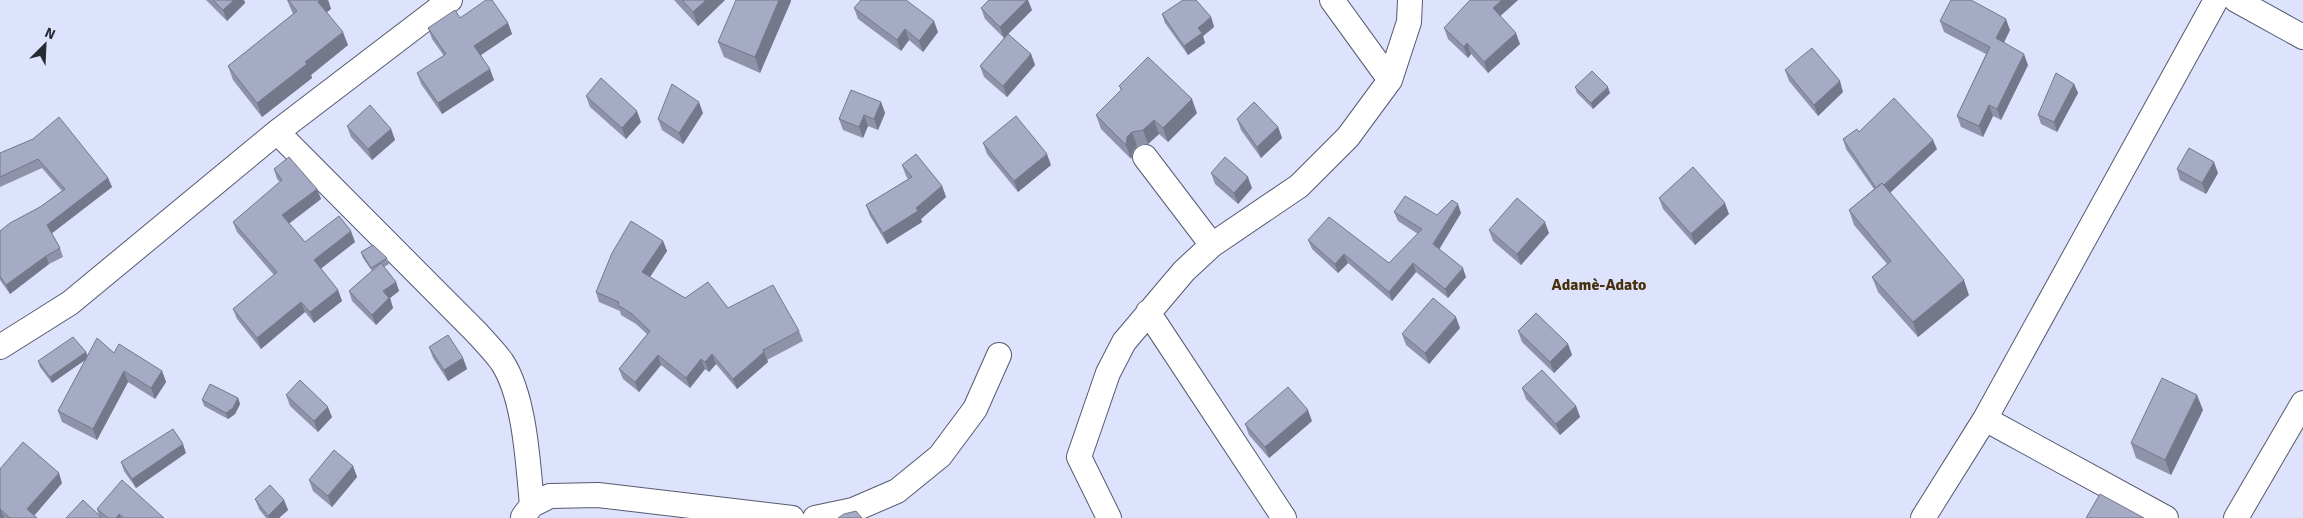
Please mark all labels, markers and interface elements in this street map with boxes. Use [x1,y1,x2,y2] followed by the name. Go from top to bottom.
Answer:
[20,20,70,70] north arrow
[42,24,58,43] text: N
[1552,275,1646,295] district label: Adamè-Adato

